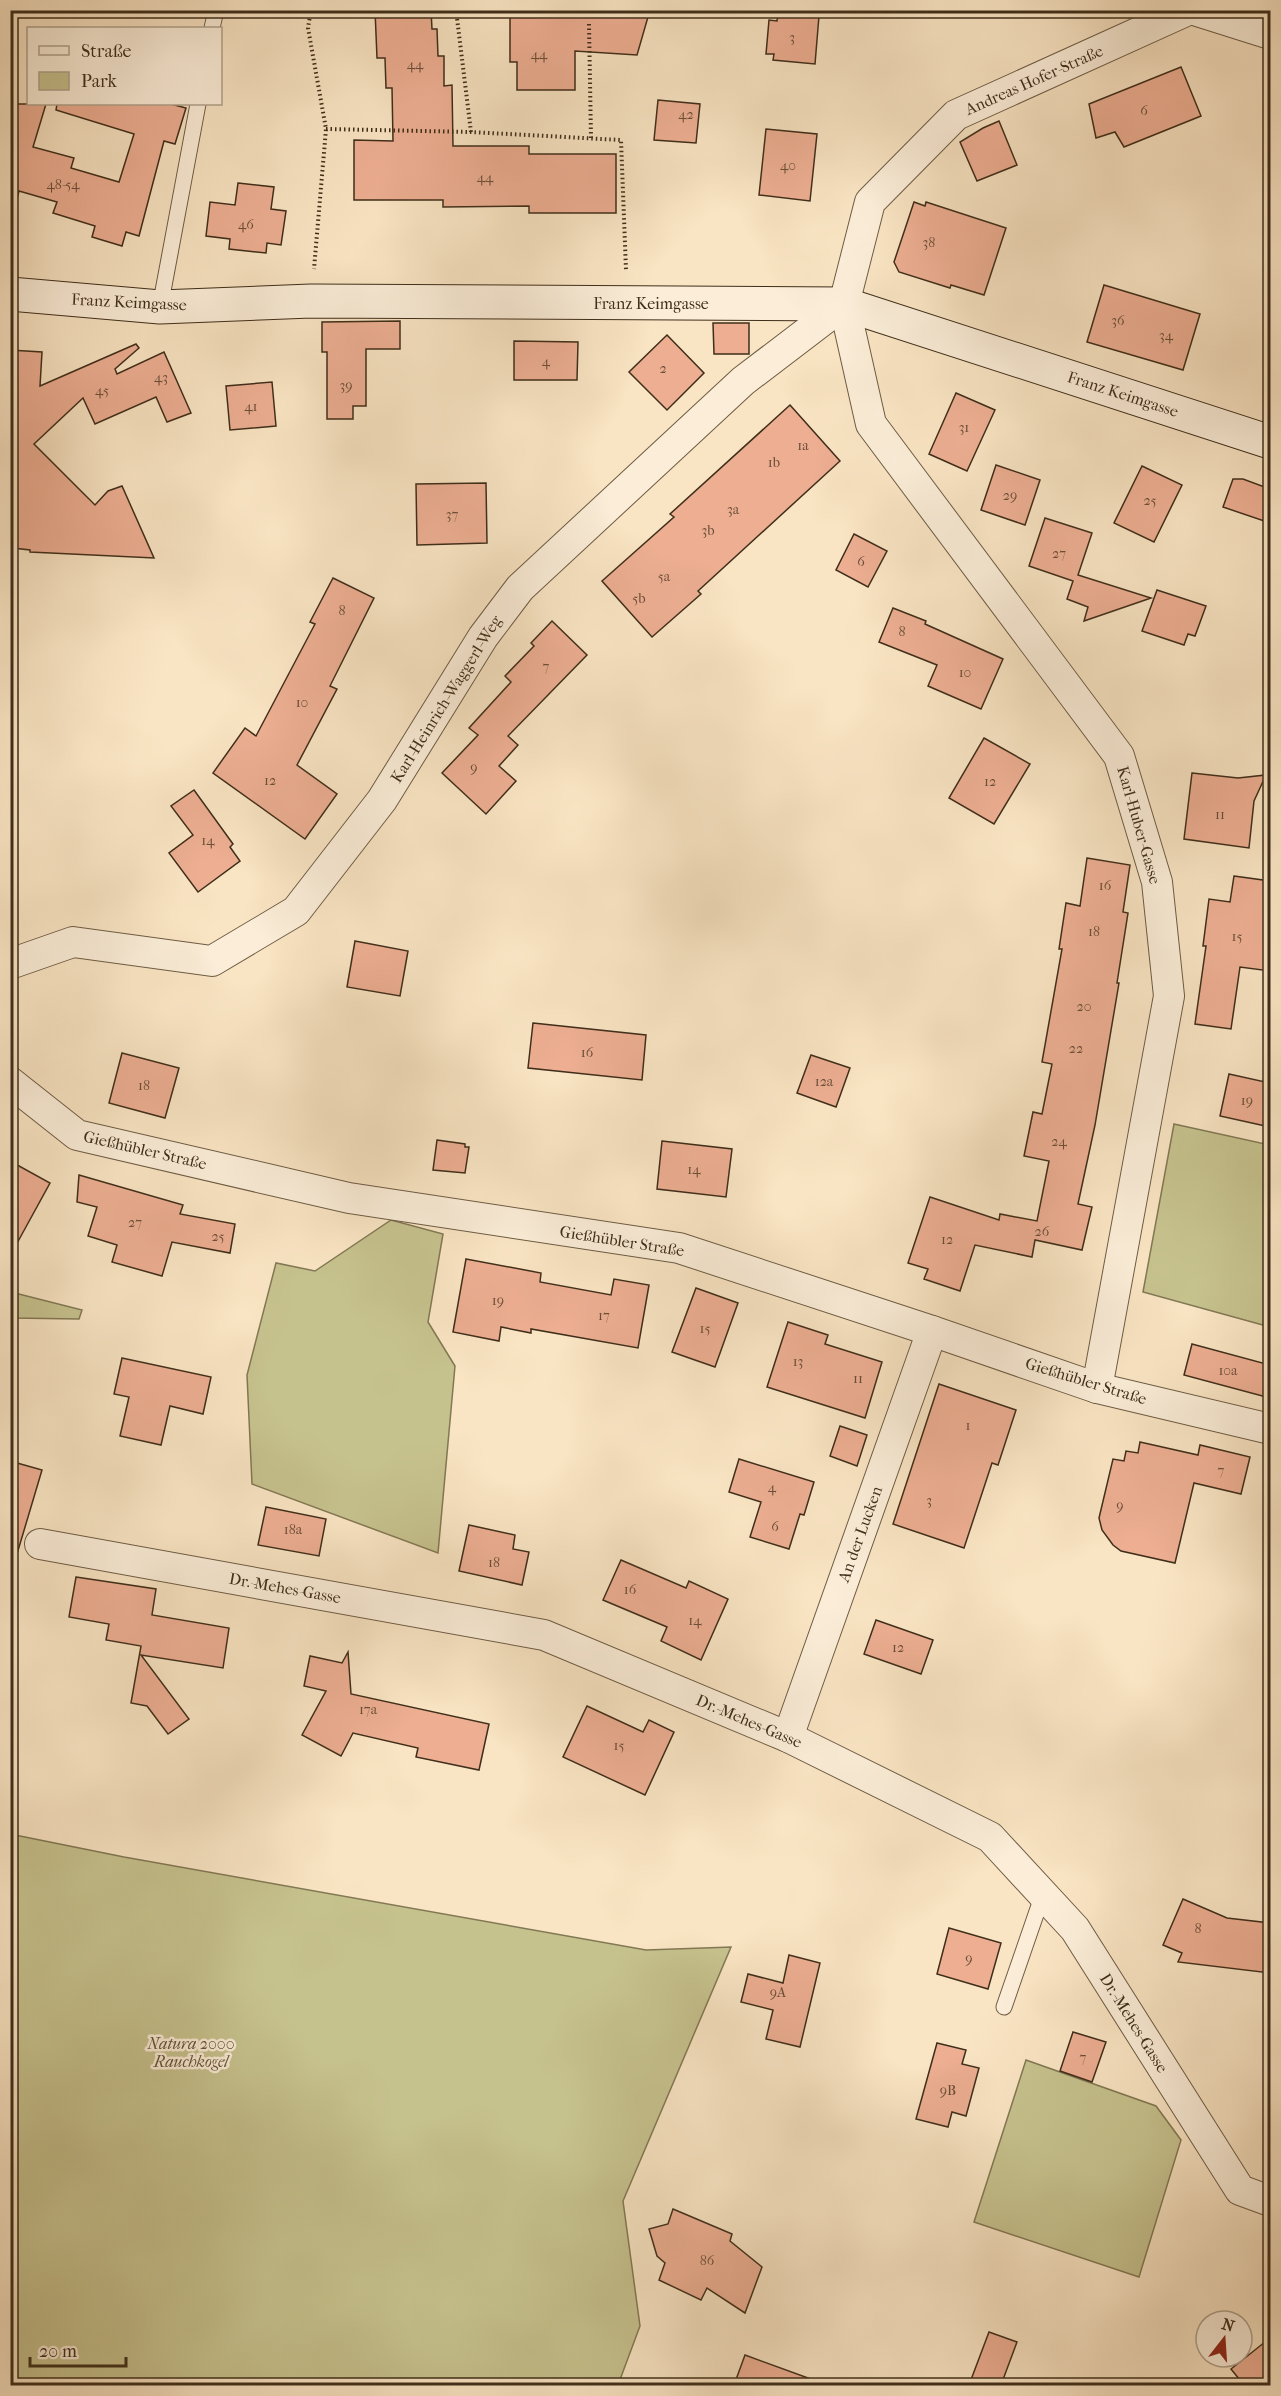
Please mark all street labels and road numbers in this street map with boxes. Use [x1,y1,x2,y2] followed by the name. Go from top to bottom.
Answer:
[961,41,1106,119] street label: Andreas Hofer-Straße
[71,289,187,315] street label: Franz Keimgasse
[593,294,709,313] street label: Franz Keimgasse
[1065,367,1181,421] street label: Franz Keimgasse
[387,611,506,786] street label: Karl-Heinrich-Waggerl-Weg
[1113,764,1165,886] street label: Karl-Huber-Gasse
[82,1127,209,1173] street label: Gießhübler Straße
[558,1222,686,1260] street label: Gießhübler Straße
[1023,1354,1149,1409] street label: Gießhübler Straße
[833,1483,886,1586] street label: An der Lucken
[228,1569,343,1607] street label: Dr.-Mehes-Gasse
[693,1690,805,1752] street label: Dr.-Mehes-Gasse
[1096,1970,1172,2076] street label: Dr.-Mehes-Gasse

